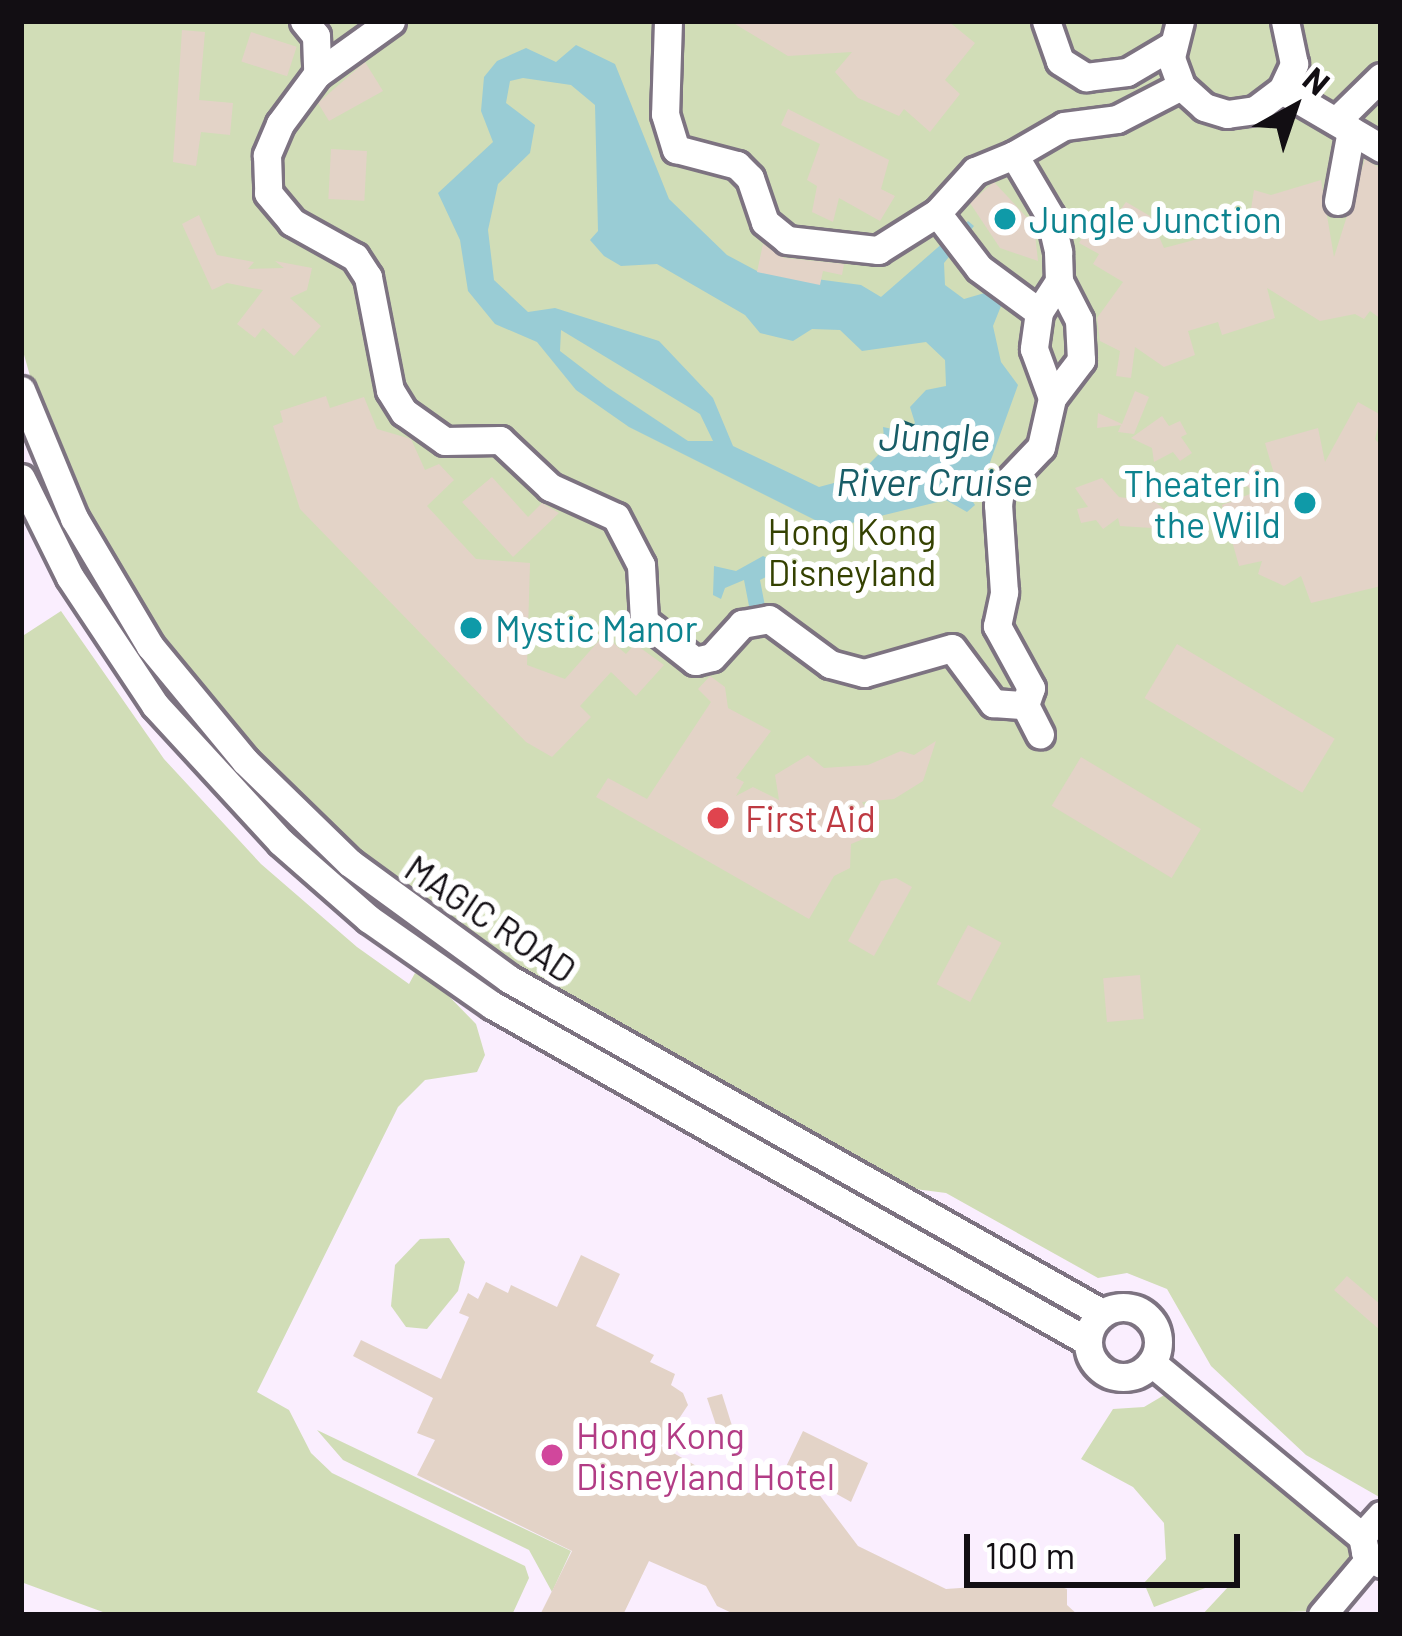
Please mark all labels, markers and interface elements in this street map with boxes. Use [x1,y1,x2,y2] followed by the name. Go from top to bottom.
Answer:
[1234,48,1354,168] north arrow
[1296,58,1338,103] text: N
[1029,197,1282,241] place label: Jungle Junction
[992,206,1018,232] marker: Jungle Junction
[836,414,1032,505] water label: Jungle River Cruise
[1123,460,1281,545] place label: Theater in the Wild
[1292,490,1318,516] marker: Theater in the Wild
[768,508,936,593] park label: Hong Kong Disneyland
[495,606,698,650] place label: Mystic Manor
[458,615,484,641] marker: Mystic Manor
[745,796,876,840] place label: First Aid
[702,802,734,834] marker: First Aid
[398,845,584,991] street label: MAGIC ROAD
[576,1412,835,1497] place label: Hong Kong Disneyland Hotel
[539,1442,565,1468] marker: Hong Kong Disneyland Hotel
[970,1510,1246,1584] scale bar
[985,1533,1075,1576] text: 100 m

